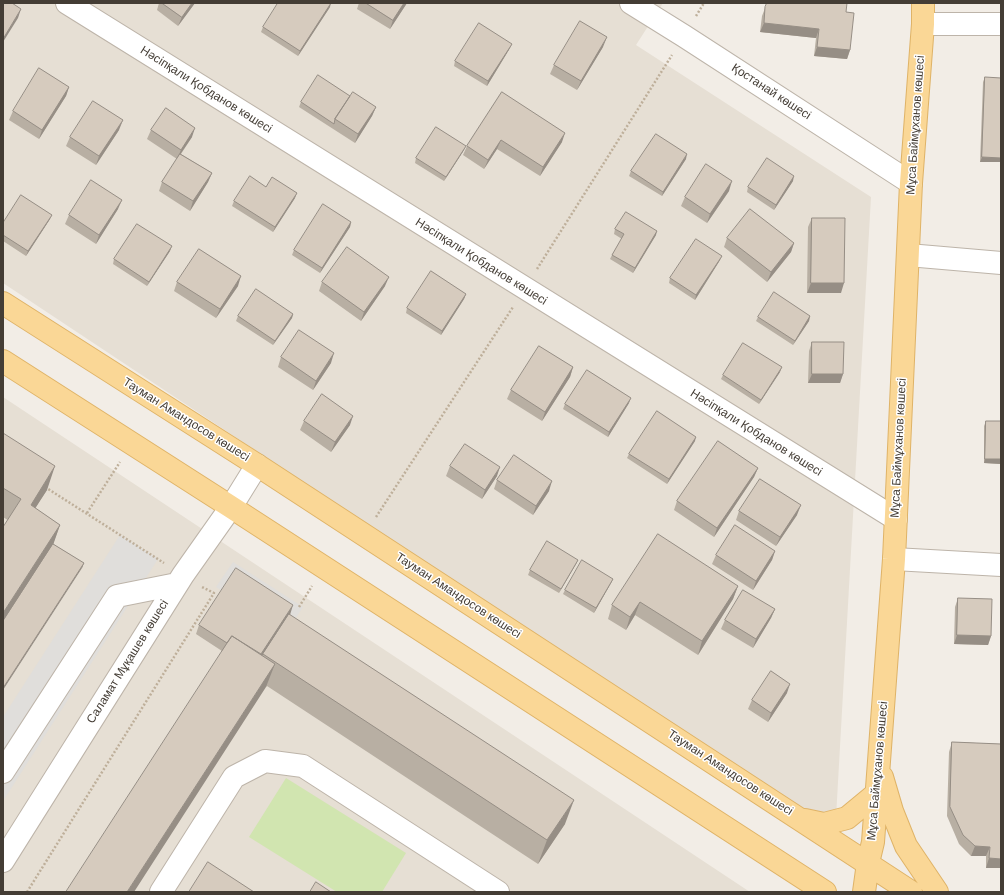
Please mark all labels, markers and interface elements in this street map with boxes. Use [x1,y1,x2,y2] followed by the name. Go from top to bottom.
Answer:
[137,43,275,137] street label: Нәсіпқали Қобданов көшесі
[904,55,928,195] street label: Мұса Баймұханов көшесі
[729,61,813,123] street label: Қостанай көшесі
[412,215,550,309] street label: Нәсіпқали Қобданов көшесі
[120,375,252,465] street label: Тауман Амандосов көшесі
[888,378,910,518] street label: Мұса Баймұханов көшесі
[687,386,825,480] street label: Нәсіпқали Қобданов көшесі
[393,550,523,642] street label: Тауман Амандосов көшесі
[84,597,172,727] street label: Саламат Мұқашев көшесі
[865,701,891,841] street label: Мұса Баймұханов көшесі
[665,727,795,819] street label: Тауман Амандосов көшесі

